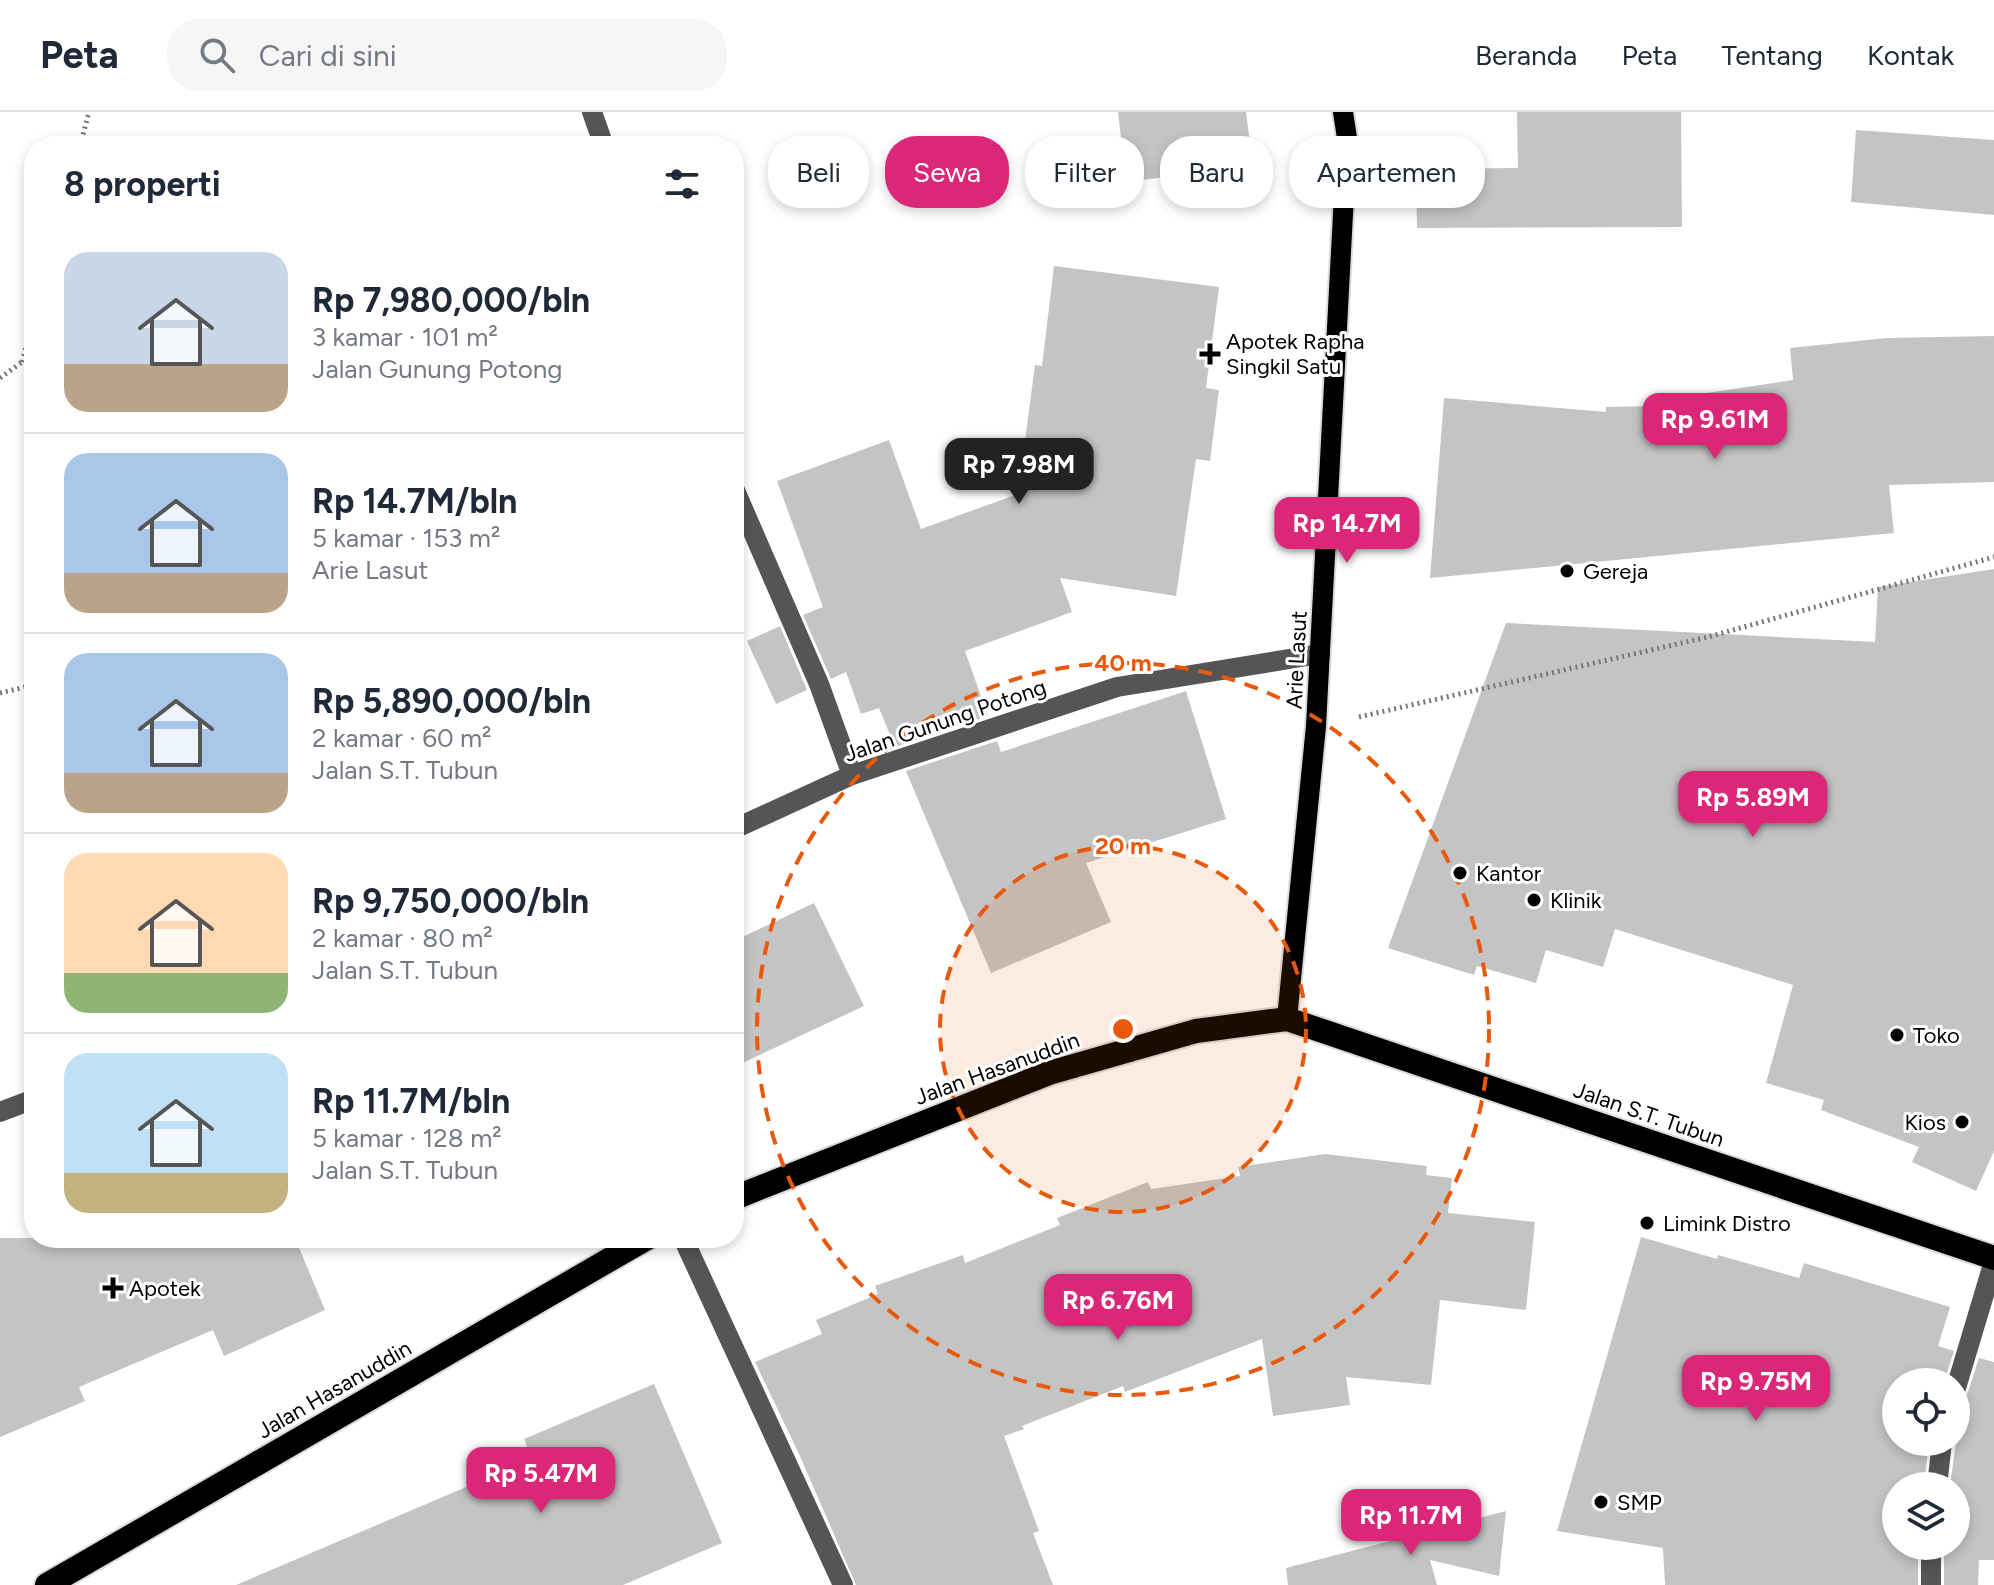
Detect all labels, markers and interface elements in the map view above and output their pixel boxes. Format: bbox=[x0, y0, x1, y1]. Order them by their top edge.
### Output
search box bbox=[167, 19, 727, 91]
text: Peta bbox=[40, 32, 119, 78]
icon: search bbox=[195, 33, 239, 77]
text: Cari di sini bbox=[259, 37, 397, 74]
text: Beranda bbox=[1475, 38, 1577, 72]
text: Peta bbox=[1621, 38, 1677, 72]
text: Tentang bbox=[1721, 38, 1823, 72]
text: Kontak bbox=[1867, 38, 1954, 72]
chip: Beli bbox=[768, 136, 869, 208]
chip: Sewa bbox=[885, 136, 1009, 208]
chip: Filter bbox=[1025, 136, 1144, 208]
chip: Baru bbox=[1160, 136, 1273, 208]
chip: Apartemen bbox=[1289, 136, 1485, 208]
icon: filters bbox=[660, 162, 704, 206]
text: 8 properti bbox=[64, 164, 221, 205]
text: Rp 7,980,000/bln bbox=[312, 280, 590, 321]
icon: home bbox=[128, 284, 224, 380]
text: 3 kamar · 101 m² bbox=[312, 321, 498, 353]
place label: Apotek Rapha Singkil Satu bbox=[1226, 328, 1365, 380]
marker: Apotek Rapha Singkil Satu bbox=[1201, 345, 1219, 363]
text: Jalan Gunung Potong bbox=[312, 353, 563, 385]
pin: Rp 9.61M bbox=[1632, 393, 1798, 461]
text: Rp 9.61M bbox=[1661, 403, 1769, 435]
pin: Rp 7.98M bbox=[936, 438, 1102, 506]
text: Rp 7.98M bbox=[963, 448, 1075, 480]
text: Rp 14.7M/bln bbox=[312, 481, 517, 522]
icon: home bbox=[128, 485, 224, 581]
pin: Rp 14.7M bbox=[1264, 497, 1430, 565]
text: Rp 14.7M bbox=[1292, 507, 1402, 539]
text: 5 kamar · 153 m² bbox=[312, 522, 500, 554]
text: Arie Lasut bbox=[312, 554, 428, 586]
place label: Gereja bbox=[1583, 558, 1648, 585]
marker: Gereja bbox=[1558, 562, 1576, 580]
street label: Arie Lasut bbox=[1280, 610, 1313, 710]
text: 40 m bbox=[1094, 648, 1152, 677]
street label: Jalan Gunung Potong bbox=[841, 673, 1050, 768]
text: Rp 5,890,000/bln bbox=[312, 681, 591, 722]
icon: home bbox=[128, 685, 224, 781]
text: 2 kamar · 60 m² bbox=[312, 722, 491, 754]
text: Jalan S.T. Tubun bbox=[312, 754, 498, 786]
pin: Rp 5.89M bbox=[1670, 771, 1836, 839]
text: Rp 5.89M bbox=[1696, 781, 1810, 813]
text: 20 m bbox=[1095, 831, 1151, 860]
place label: Kantor bbox=[1476, 860, 1542, 887]
marker: Kantor bbox=[1451, 864, 1469, 882]
text: Rp 9,750,000/bln bbox=[312, 881, 589, 922]
icon: home bbox=[128, 885, 224, 981]
place label: Klinik bbox=[1550, 887, 1602, 914]
marker: Klinik bbox=[1525, 891, 1543, 909]
text: 2 kamar · 80 m² bbox=[312, 922, 493, 954]
text: Jalan S.T. Tubun bbox=[312, 954, 498, 986]
centre of rings bbox=[1109, 1015, 1137, 1043]
place label: Toko bbox=[1913, 1022, 1960, 1049]
street label: Jalan Hasanuddin bbox=[911, 1026, 1083, 1111]
marker: Toko bbox=[1888, 1026, 1906, 1044]
street label: Jalan S.T. Tubun bbox=[1570, 1076, 1728, 1153]
text: Rp 11.7M/bln bbox=[312, 1081, 510, 1122]
icon: home bbox=[128, 1085, 224, 1181]
place label: Kios bbox=[1904, 1109, 1946, 1136]
marker: Kios bbox=[1953, 1113, 1971, 1131]
text: 5 kamar · 128 m² bbox=[312, 1122, 502, 1154]
text: Jalan S.T. Tubun bbox=[312, 1154, 498, 1186]
place label: Limink Distro bbox=[1663, 1210, 1791, 1237]
marker: Limink Distro bbox=[1638, 1214, 1656, 1232]
pin: Rp 6.76M bbox=[1035, 1274, 1201, 1342]
place label: Apotek bbox=[129, 1275, 201, 1302]
marker: Apotek bbox=[104, 1279, 122, 1297]
text: Rp 6.76M bbox=[1062, 1284, 1174, 1316]
street label: Jalan Hasanuddin bbox=[252, 1334, 416, 1444]
pin: Rp 9.75M bbox=[1673, 1355, 1839, 1423]
text: Rp 9.75M bbox=[1700, 1365, 1812, 1397]
map controls bbox=[1882, 1368, 1970, 1560]
button: locate bbox=[1882, 1368, 1970, 1456]
pin: Rp 5.47M bbox=[458, 1447, 624, 1515]
text: Rp 5.47M bbox=[484, 1457, 598, 1489]
button: layers bbox=[1882, 1472, 1970, 1560]
pin: Rp 11.7M bbox=[1328, 1489, 1494, 1557]
place label: SMP bbox=[1617, 1489, 1662, 1516]
marker: SMP bbox=[1592, 1493, 1610, 1511]
text: Rp 11.7M bbox=[1359, 1499, 1463, 1531]

